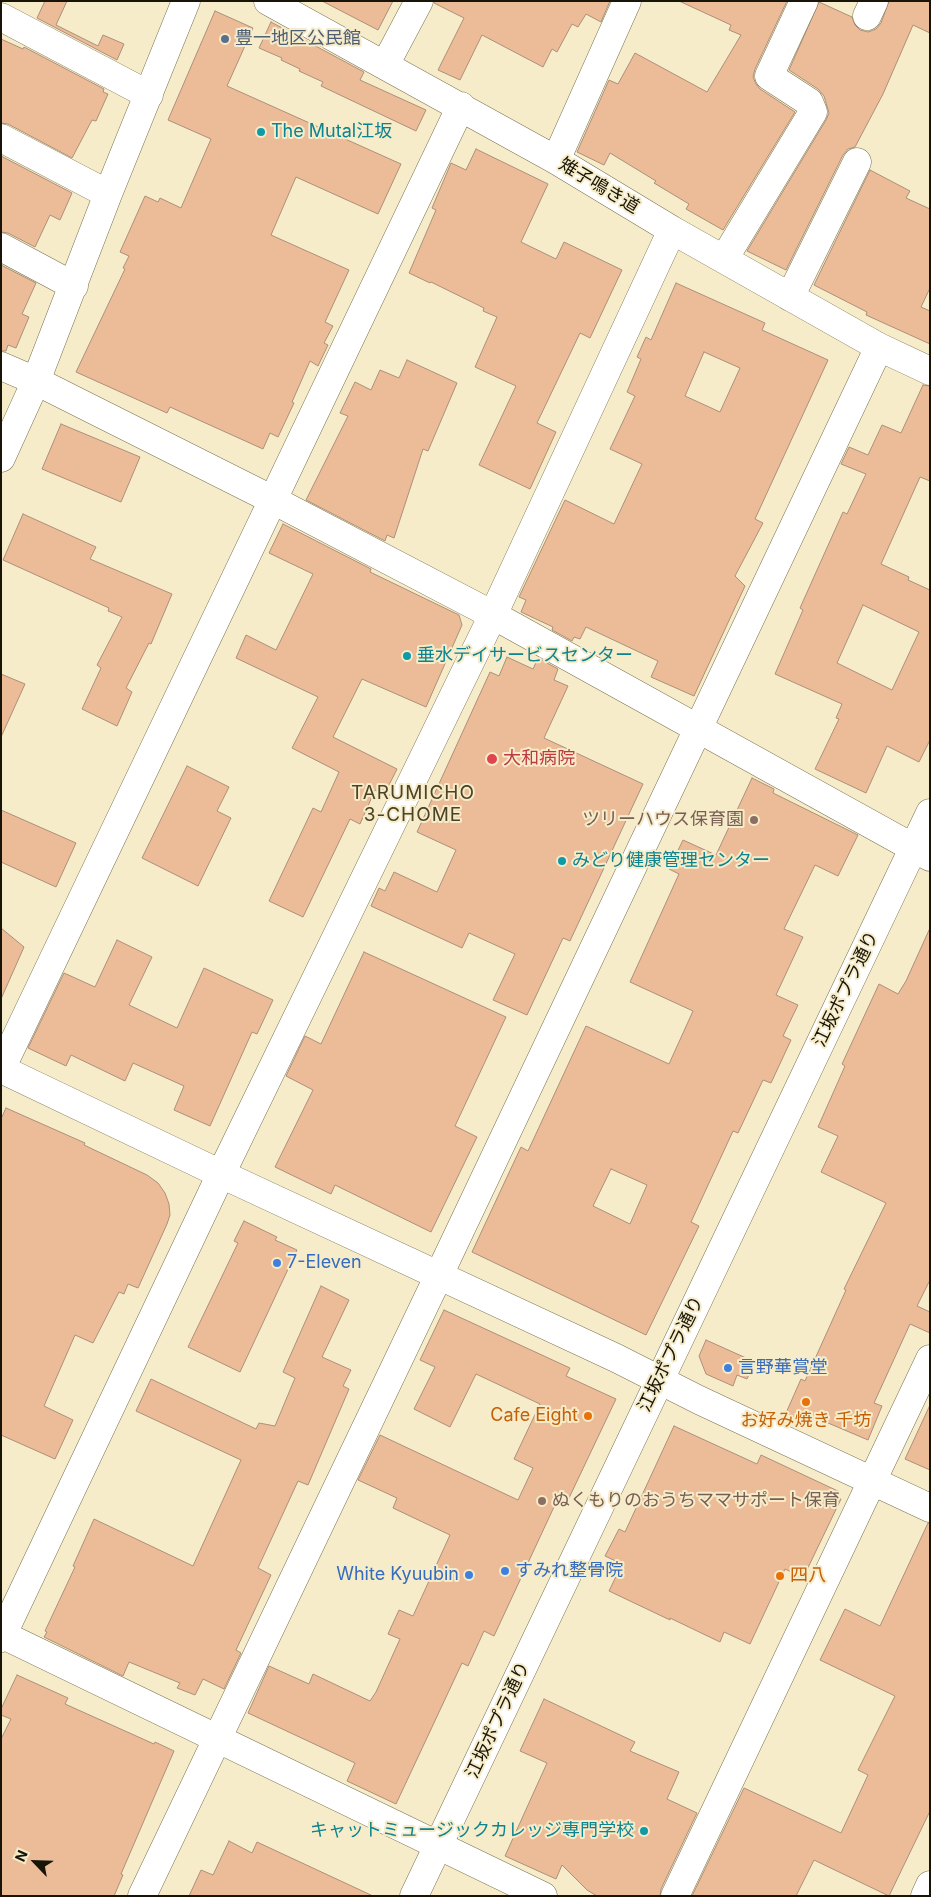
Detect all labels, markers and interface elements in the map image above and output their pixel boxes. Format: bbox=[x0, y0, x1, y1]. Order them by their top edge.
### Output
place label: 豊一地区公民館 bbox=[235, 28, 361, 50]
marker: 豊一地区公民館 bbox=[219, 33, 231, 45]
place label: The Mutal江坂 bbox=[271, 121, 392, 143]
marker: The Mutal江坂 bbox=[255, 126, 267, 138]
street label: 雉子鳴き道 bbox=[555, 154, 643, 218]
place label: 垂水デイサービスセンター bbox=[417, 645, 633, 667]
marker: 垂水デイサービスセンター bbox=[401, 650, 413, 662]
place label: 大和病院 bbox=[503, 748, 575, 770]
marker: 大和病院 bbox=[485, 752, 499, 766]
district label: TARUMICHO 3-CHOME bbox=[350, 782, 476, 826]
place label: ツリーハウス保育園 bbox=[582, 809, 744, 831]
marker: ツリーハウス保育園 bbox=[748, 814, 760, 826]
place label: みどり健康管理センター bbox=[572, 850, 770, 872]
marker: みどり健康管理センター bbox=[556, 855, 568, 867]
street label: 江坂ポプラ通り bbox=[809, 928, 883, 1050]
place label: 7-Eleven bbox=[287, 1252, 362, 1274]
marker: 7-Eleven bbox=[271, 1257, 283, 1269]
street label: 江坂ポプラ通り bbox=[634, 1293, 708, 1415]
place label: 言野華賞堂 bbox=[738, 1357, 828, 1379]
marker: 言野華賞堂 bbox=[722, 1362, 734, 1374]
marker: お好み焼き 千坊 bbox=[800, 1396, 812, 1408]
place label: Cafe Eight bbox=[490, 1405, 578, 1427]
marker: Cafe Eight bbox=[582, 1410, 594, 1422]
place label: お好み焼き 千坊 bbox=[740, 1410, 872, 1432]
place label: ぬくもりのおうちママサポート保育 bbox=[552, 1490, 840, 1512]
marker: ぬくもりのおうちママサポート保育 bbox=[536, 1495, 548, 1507]
place label: すみれ整骨院 bbox=[515, 1560, 623, 1582]
place label: White Kyuubin bbox=[336, 1564, 459, 1586]
marker: すみれ整骨院 bbox=[499, 1565, 511, 1577]
place label: 四八 bbox=[790, 1565, 826, 1587]
marker: White Kyuubin bbox=[463, 1569, 475, 1581]
marker: 四八 bbox=[774, 1570, 786, 1582]
street label: 江坂ポプラ通り bbox=[462, 1658, 534, 1782]
place label: キャットミュージックカレッジ専門学校 bbox=[310, 1820, 634, 1842]
marker: キャットミュージックカレッジ専門学校 bbox=[638, 1825, 650, 1837]
north arrow bbox=[10, 1837, 60, 1887]
text: N bbox=[11, 1847, 31, 1864]

